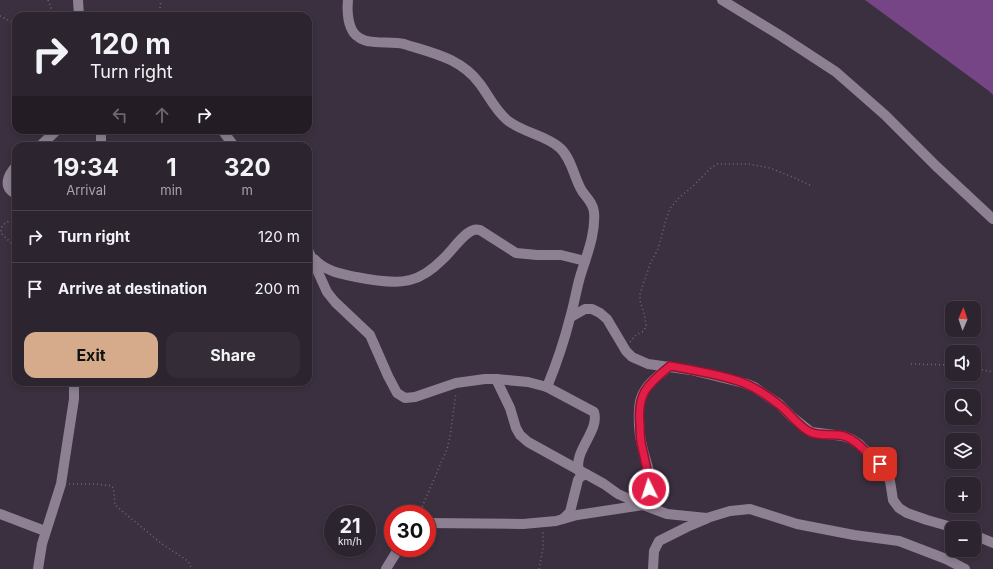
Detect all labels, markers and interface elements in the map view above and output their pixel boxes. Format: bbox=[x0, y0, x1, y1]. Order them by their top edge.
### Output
text: 120 m bbox=[90, 27, 171, 61]
icon: right bbox=[24, 28, 76, 80]
text: Turn right bbox=[90, 61, 173, 82]
icon: left bbox=[109, 104, 131, 126]
icon: ahead bbox=[151, 104, 173, 126]
icon: right bbox=[193, 104, 215, 126]
text: 19:34 bbox=[53, 153, 119, 182]
text: 1 bbox=[166, 153, 177, 182]
text: 320 bbox=[224, 153, 271, 182]
text: Arrival bbox=[66, 182, 106, 198]
text: min bbox=[160, 182, 183, 198]
text: m bbox=[242, 182, 253, 198]
icon: right bbox=[24, 226, 46, 248]
text: Turn right bbox=[58, 227, 130, 246]
text: 120 m bbox=[258, 227, 300, 246]
icon: arrive bbox=[24, 278, 46, 300]
text: Arrive at destination bbox=[58, 279, 207, 298]
text: 200 m bbox=[255, 279, 300, 298]
north arrow bbox=[945, 301, 981, 337]
map controls bbox=[945, 301, 981, 557]
button: Exit bbox=[24, 332, 158, 378]
button: Share bbox=[166, 332, 300, 378]
button: sound bbox=[945, 345, 981, 381]
button: search bbox=[945, 389, 981, 425]
button: layers bbox=[945, 433, 981, 469]
pin bbox=[863, 447, 897, 481]
icon: arrive bbox=[869, 453, 891, 475]
position arrow bbox=[628, 468, 670, 510]
button: + bbox=[945, 477, 981, 513]
speed limit sign: 30 bbox=[384, 505, 436, 557]
text: 21 bbox=[339, 514, 361, 538]
button: − bbox=[945, 521, 981, 557]
text: km/h bbox=[338, 535, 362, 547]

